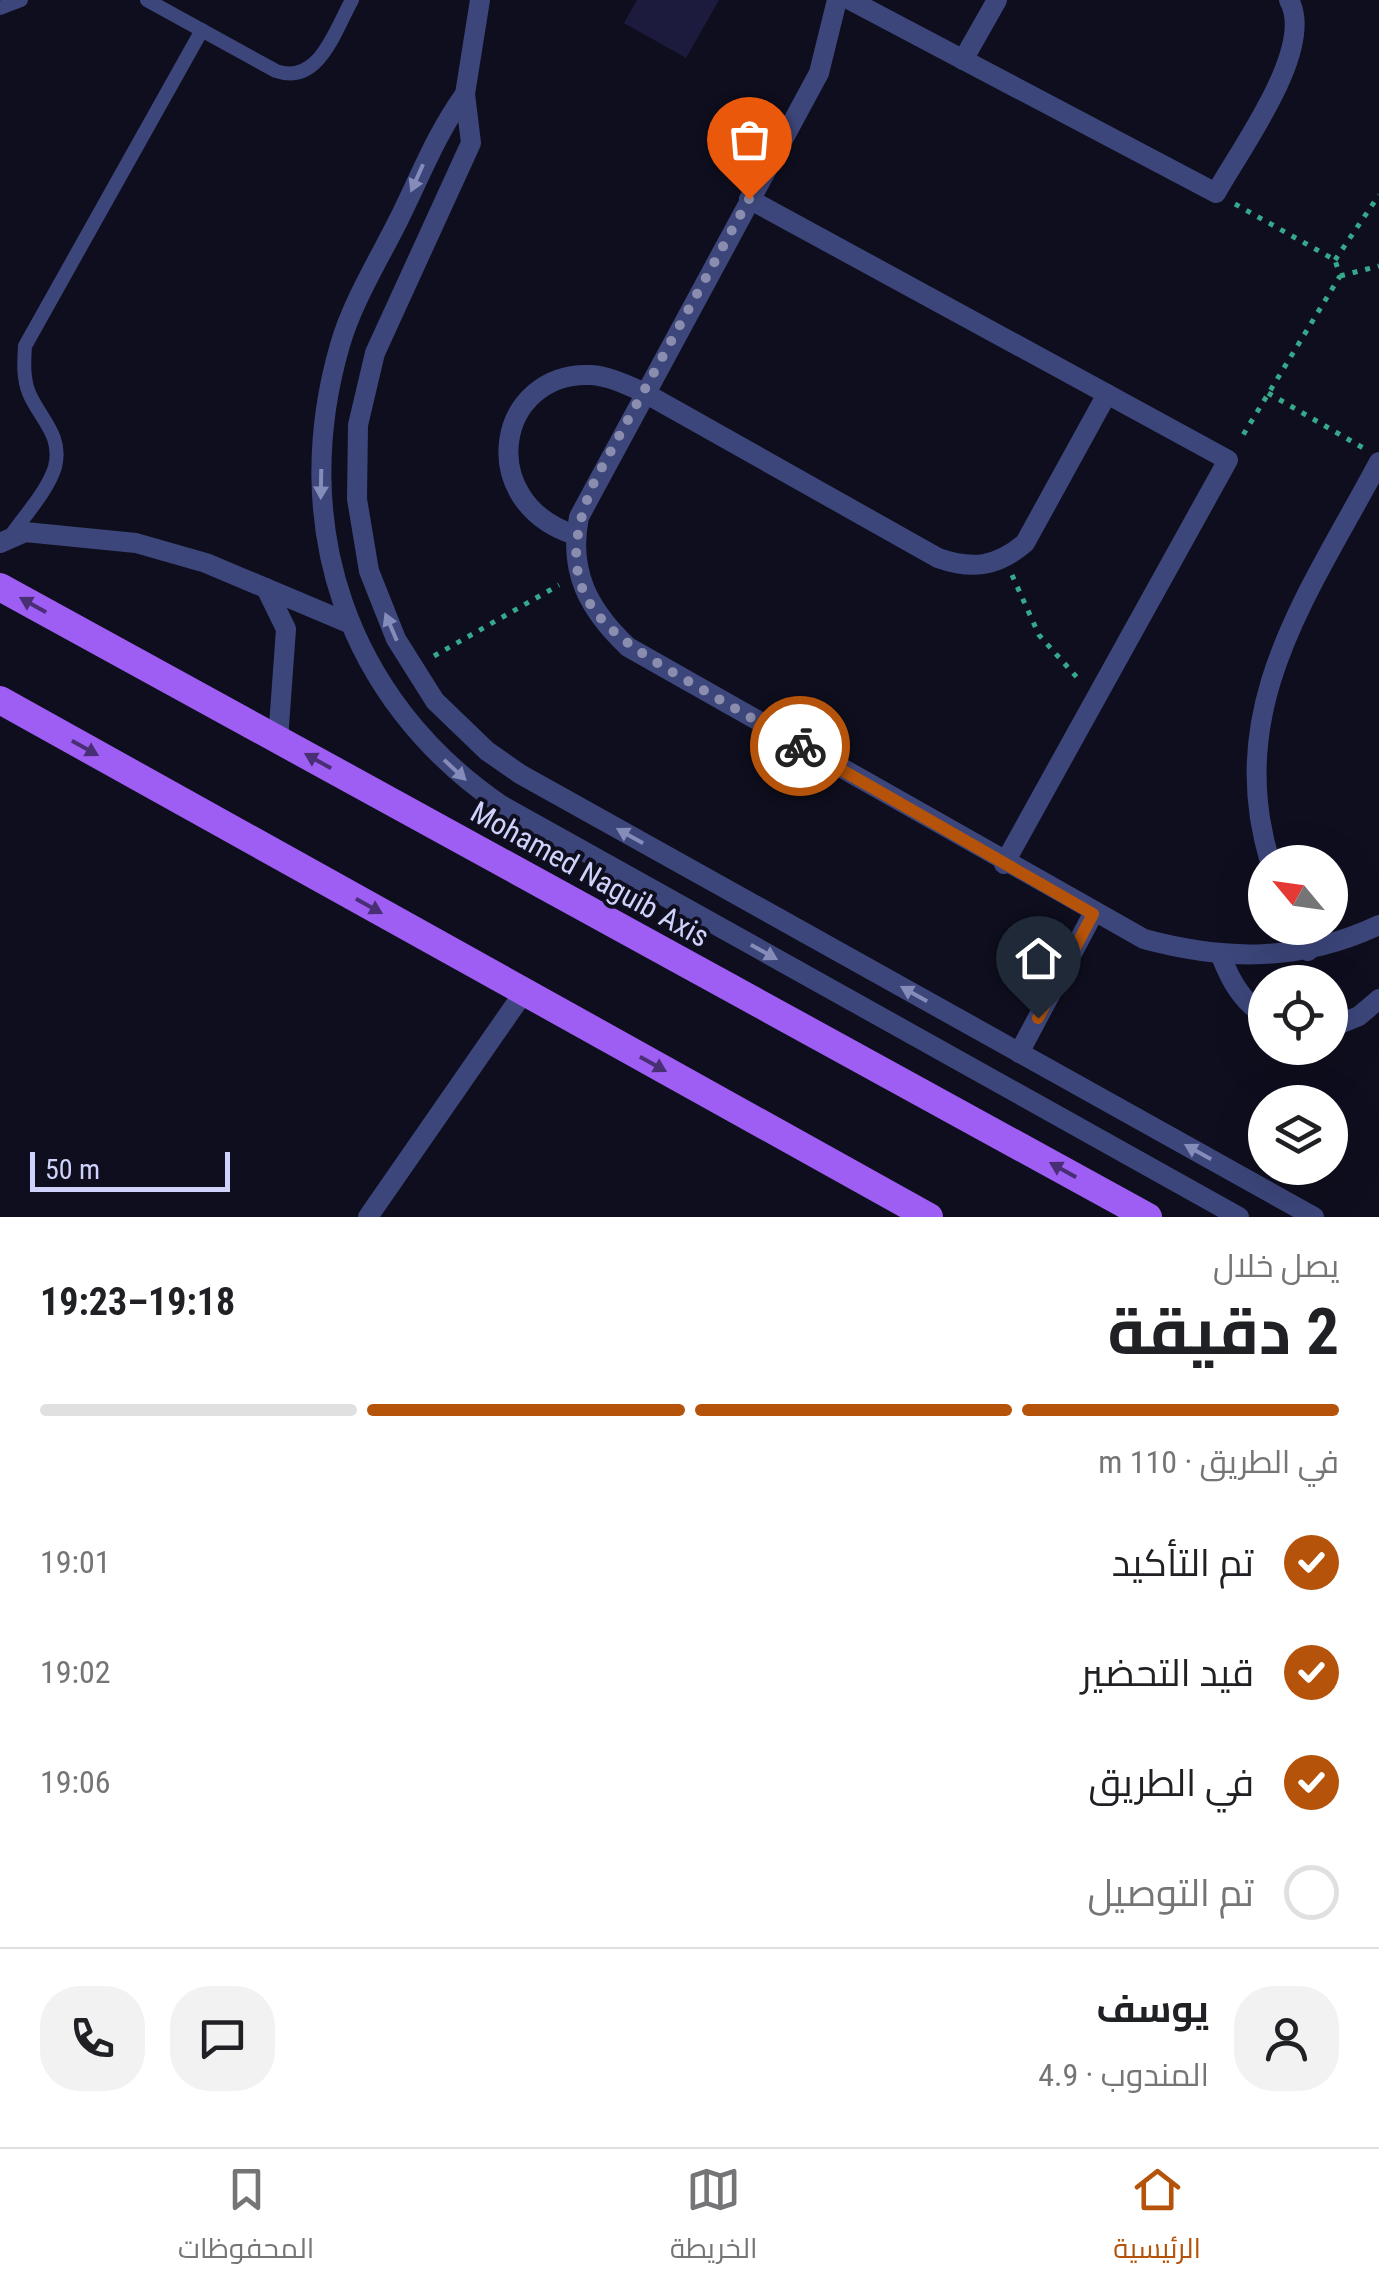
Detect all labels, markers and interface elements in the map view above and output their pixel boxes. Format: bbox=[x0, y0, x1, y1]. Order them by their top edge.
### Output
pin bbox=[707, 97, 792, 200]
icon: bag bbox=[722, 112, 777, 167]
one-way arrow bbox=[409, 163, 425, 193]
one-way arrow bbox=[313, 469, 329, 501]
one-way arrow bbox=[18, 597, 47, 614]
one-way arrow bbox=[383, 612, 399, 642]
courier bbox=[750, 696, 850, 796]
icon: bike bbox=[773, 719, 828, 774]
one-way arrow bbox=[71, 739, 100, 756]
one-way arrow bbox=[303, 753, 332, 770]
one-way arrow bbox=[442, 758, 466, 781]
street label: Mohamed Naguib Axis bbox=[465, 794, 715, 954]
one-way arrow bbox=[616, 827, 645, 844]
north arrow bbox=[1248, 845, 1348, 945]
map controls bbox=[1248, 845, 1348, 1185]
one-way arrow bbox=[355, 897, 384, 914]
pin bbox=[996, 916, 1081, 1019]
icon: home bbox=[1011, 931, 1066, 986]
one-way arrow bbox=[750, 943, 779, 960]
button: locate bbox=[1248, 965, 1348, 1065]
one-way arrow bbox=[900, 986, 928, 1003]
one-way arrow bbox=[639, 1055, 668, 1072]
button: layers bbox=[1248, 1085, 1348, 1185]
one-way arrow bbox=[1184, 1144, 1212, 1162]
scale bar bbox=[30, 1147, 230, 1192]
text: 50 m bbox=[45, 1153, 100, 1186]
one-way arrow bbox=[1049, 1162, 1077, 1180]
text: يصل خلال bbox=[1213, 1247, 1339, 1285]
text: 19:18–19:23 bbox=[40, 1280, 235, 1324]
text: 2 دقيقة bbox=[1107, 1294, 1339, 1370]
text: في الطريق · 110 m bbox=[1098, 1443, 1339, 1481]
icon: check bbox=[1284, 1535, 1339, 1590]
text: تم التأكيد bbox=[1112, 1541, 1254, 1585]
text: 19:01 bbox=[40, 1543, 111, 1581]
icon: check bbox=[1284, 1645, 1339, 1700]
text: قيد التحضير bbox=[1081, 1651, 1254, 1695]
text: 19:02 bbox=[40, 1653, 111, 1691]
icon: check bbox=[1284, 1755, 1339, 1810]
text: في الطريق bbox=[1088, 1761, 1254, 1805]
text: 19:06 bbox=[40, 1763, 111, 1801]
text: تم التوصيل bbox=[1087, 1871, 1254, 1915]
button: phone bbox=[40, 1986, 145, 2091]
button: chat bbox=[170, 1986, 275, 2091]
button: person bbox=[1234, 1986, 1339, 2091]
text: يوسف bbox=[1096, 1987, 1209, 2031]
text: المندوب · 4.9 bbox=[1038, 2056, 1209, 2094]
tab: المحفوظات bbox=[178, 2162, 314, 2274]
tab: الخريطة bbox=[670, 2162, 757, 2274]
tab: الرئيسية bbox=[1113, 2162, 1201, 2274]

